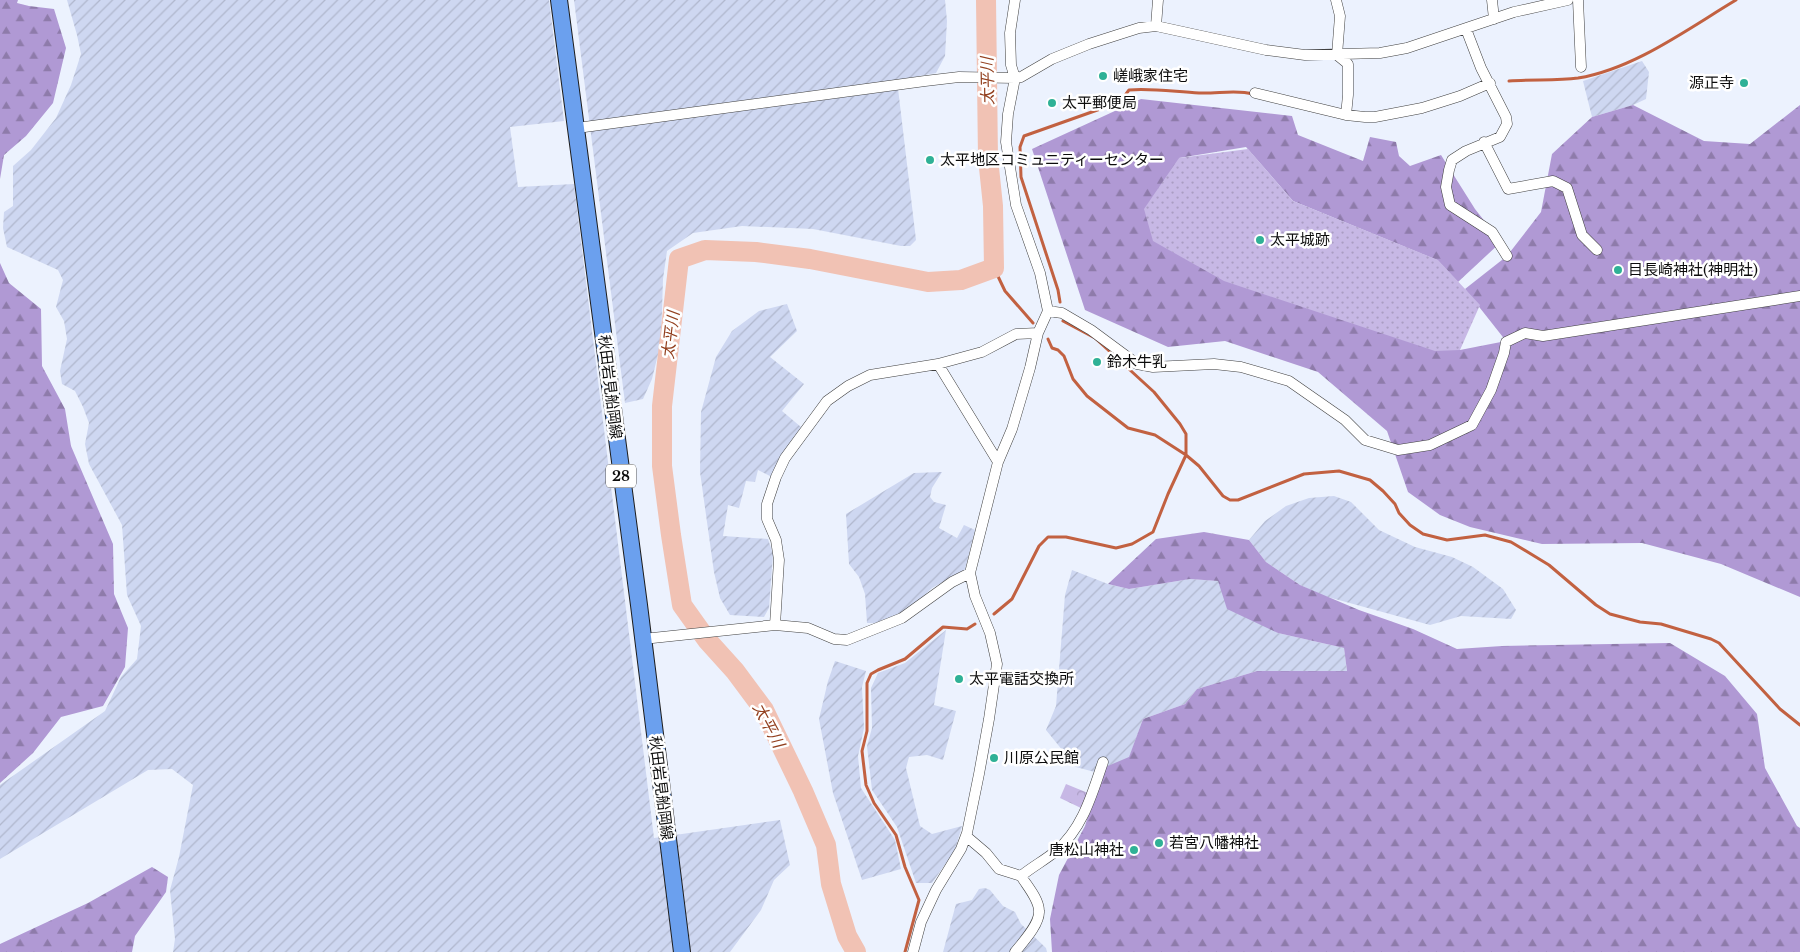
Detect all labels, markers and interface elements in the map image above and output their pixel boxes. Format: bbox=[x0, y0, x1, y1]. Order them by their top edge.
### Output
water label: 太平川 bbox=[977, 55, 997, 105]
place label: 嵯峨家住宅 bbox=[1113, 66, 1188, 85]
marker: 嵯峨家住宅 bbox=[1097, 70, 1109, 82]
place label: 源正寺 bbox=[1689, 73, 1734, 92]
marker: 源正寺 bbox=[1738, 77, 1750, 89]
place label: 太平郵便局 bbox=[1062, 93, 1137, 112]
marker: 太平郵便局 bbox=[1046, 97, 1058, 109]
place label: 太平地区コミュニティーセンター bbox=[940, 150, 1164, 169]
marker: 太平地区コミュニティーセンター bbox=[924, 154, 936, 166]
place label: 太平城跡 bbox=[1270, 230, 1330, 249]
marker: 太平城跡 bbox=[1254, 234, 1266, 246]
place label: 目長崎神社(神明社) bbox=[1628, 260, 1758, 279]
marker: 目長崎神社(神明社) bbox=[1612, 264, 1624, 276]
water label: 太平川 bbox=[657, 308, 683, 360]
street label: 秋田岩見船岡線 bbox=[595, 334, 626, 440]
place label: 鈴木牛乳 bbox=[1107, 352, 1167, 371]
marker: 鈴木牛乳 bbox=[1091, 356, 1103, 368]
road number: 28 bbox=[606, 464, 636, 488]
place label: 太平電話交換所 bbox=[969, 669, 1074, 688]
marker: 太平電話交換所 bbox=[953, 673, 965, 685]
water label: 太平川 bbox=[749, 699, 790, 753]
street label: 秋田岩見船岡線 bbox=[646, 735, 677, 841]
place label: 川原公民館 bbox=[1004, 748, 1079, 767]
marker: 川原公民館 bbox=[988, 752, 1000, 764]
place label: 若宮八幡神社 bbox=[1169, 833, 1259, 852]
marker: 若宮八幡神社 bbox=[1153, 837, 1165, 849]
place label: 唐松山神社 bbox=[1049, 840, 1124, 859]
marker: 唐松山神社 bbox=[1128, 844, 1140, 856]

